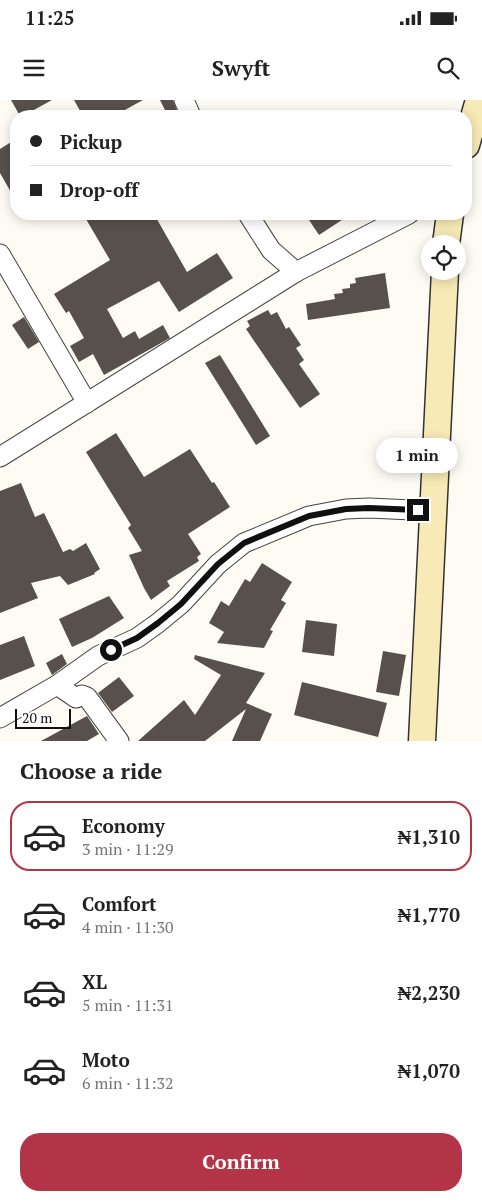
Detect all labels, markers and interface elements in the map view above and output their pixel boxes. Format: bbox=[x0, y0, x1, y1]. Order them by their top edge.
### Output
text: 11:25 bbox=[25, 5, 74, 30]
text: Swyft bbox=[212, 53, 270, 82]
icon: menu bbox=[20, 54, 48, 82]
icon: search bbox=[434, 54, 462, 82]
text: Pickup bbox=[60, 129, 122, 154]
text: Drop-off bbox=[60, 177, 138, 202]
map controls bbox=[421, 235, 466, 280]
button: locate bbox=[421, 235, 466, 280]
callout: 1 min bbox=[377, 438, 459, 472]
text: 1 min bbox=[395, 444, 439, 466]
route end bbox=[407, 499, 429, 521]
route start bbox=[100, 639, 122, 661]
scale bar bbox=[15, 706, 71, 729]
text: 20 m bbox=[22, 708, 52, 727]
text: Choose a ride bbox=[20, 756, 162, 785]
text: Economy bbox=[82, 813, 165, 838]
icon: car bbox=[22, 814, 67, 859]
text: ₦1,310 bbox=[398, 824, 460, 849]
text: 3 min · 11:29 bbox=[82, 838, 174, 860]
text: Comfort bbox=[82, 891, 157, 916]
icon: car bbox=[22, 892, 67, 937]
text: ₦1,770 bbox=[398, 902, 460, 927]
text: 4 min · 11:30 bbox=[82, 916, 174, 938]
text: XL bbox=[82, 969, 107, 994]
icon: car bbox=[22, 970, 67, 1015]
text: ₦2,230 bbox=[398, 980, 460, 1005]
text: 5 min · 11:31 bbox=[82, 994, 174, 1016]
text: Moto bbox=[82, 1047, 130, 1072]
icon: car bbox=[22, 1048, 67, 1093]
text: ₦1,070 bbox=[398, 1058, 460, 1083]
text: 6 min · 11:32 bbox=[82, 1072, 174, 1094]
button: Confirm bbox=[20, 1133, 462, 1191]

